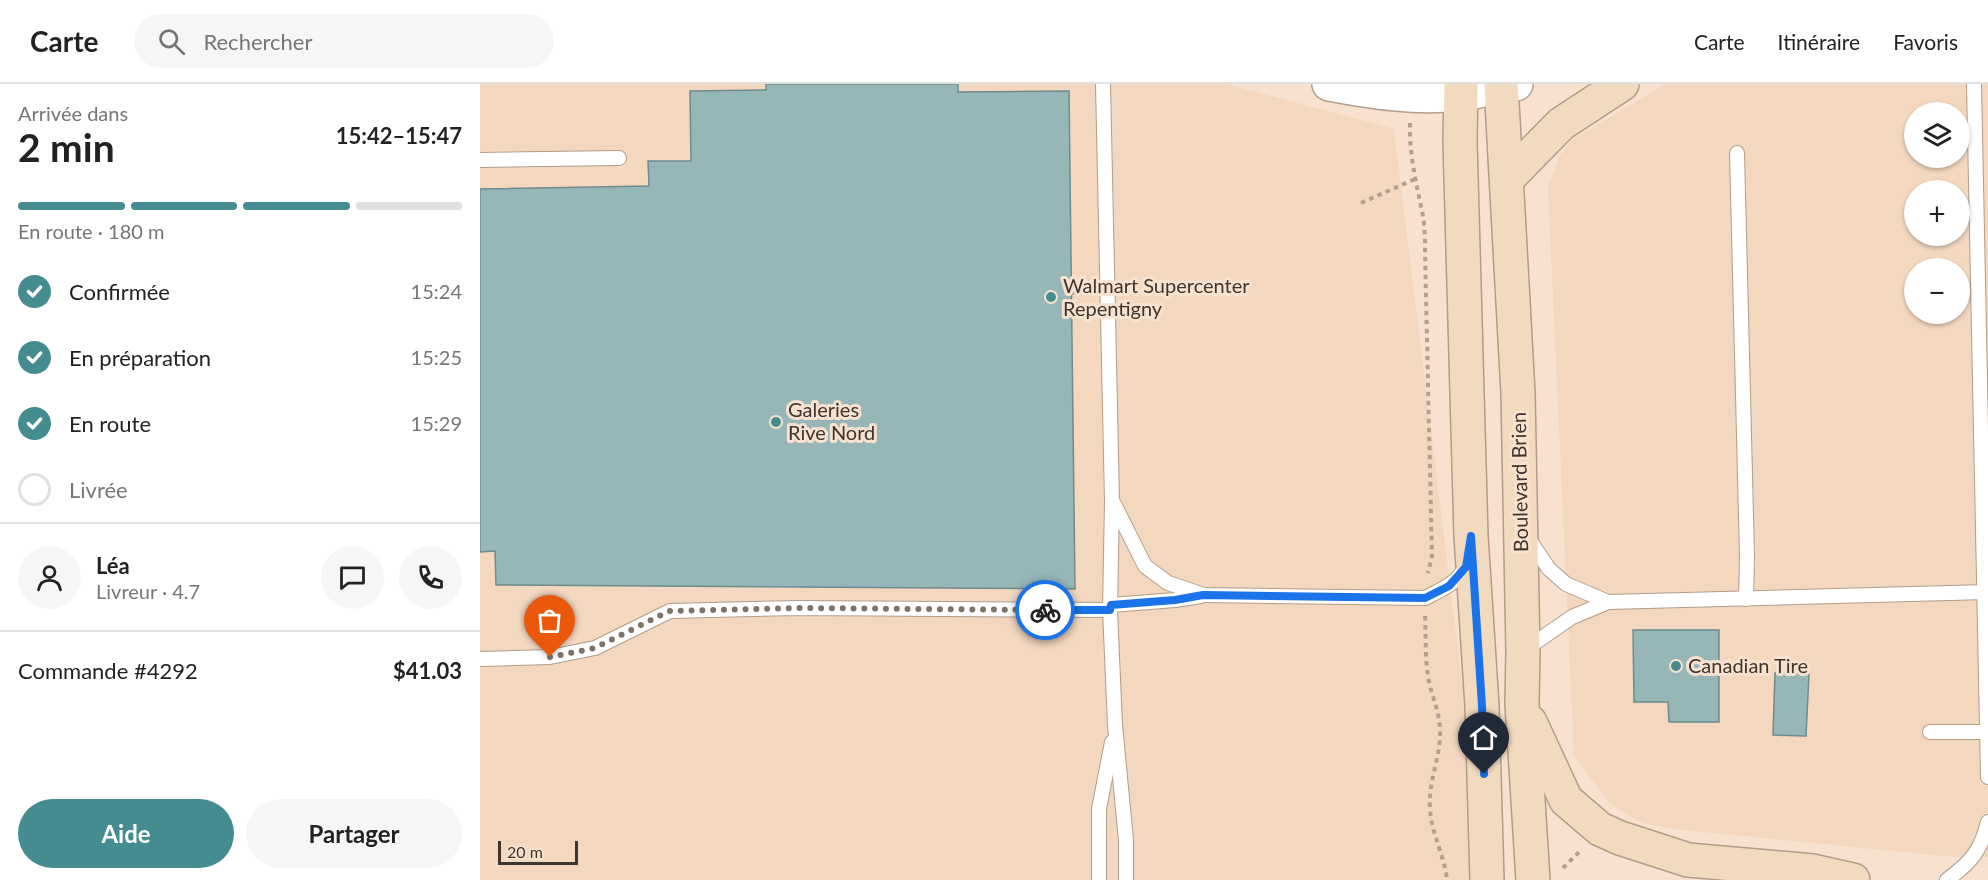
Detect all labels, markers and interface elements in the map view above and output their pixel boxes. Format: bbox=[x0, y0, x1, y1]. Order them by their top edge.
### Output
search box bbox=[134, 14, 554, 68]
text: Carte bbox=[30, 24, 98, 58]
icon: search bbox=[155, 25, 188, 58]
text: Rechercher bbox=[203, 28, 312, 55]
text: Carte bbox=[1694, 29, 1745, 54]
text: Itinéraire bbox=[1778, 29, 1860, 54]
text: Favoris bbox=[1893, 29, 1958, 54]
text: Arrivée dans bbox=[18, 101, 128, 125]
map controls bbox=[1904, 102, 1970, 324]
button: layers bbox=[1904, 102, 1970, 168]
text: 15:42–15:47 bbox=[336, 122, 462, 149]
text: 2 min bbox=[18, 124, 115, 170]
button: + bbox=[1904, 180, 1970, 246]
text: En route · 180 m bbox=[18, 219, 164, 243]
button: − bbox=[1904, 258, 1970, 324]
place label: Walmart Supercenter Repentigny bbox=[1063, 273, 1250, 320]
icon: check bbox=[18, 275, 51, 308]
text: Confirmée bbox=[69, 278, 170, 305]
text: 15:24 bbox=[411, 279, 462, 303]
marker: Walmart Supercenter Repentigny bbox=[1044, 290, 1058, 304]
icon: check bbox=[18, 341, 51, 374]
text: En préparation bbox=[69, 344, 211, 371]
text: 15:25 bbox=[411, 345, 462, 369]
place label: Galeries Rive Nord bbox=[788, 397, 875, 444]
icon: check bbox=[18, 407, 51, 440]
text: En route bbox=[69, 410, 151, 437]
text: 15:29 bbox=[411, 411, 462, 435]
street label: Boulevard Brien bbox=[1506, 412, 1532, 552]
marker: Galeries Rive Nord bbox=[769, 415, 783, 429]
text: Livrée bbox=[69, 476, 128, 503]
button: person bbox=[18, 546, 81, 609]
button: chat bbox=[321, 546, 384, 609]
button: phone bbox=[399, 546, 462, 609]
text: Léa bbox=[96, 552, 130, 579]
text: Livreur · 4.7 bbox=[96, 579, 200, 603]
courier bbox=[1015, 580, 1075, 640]
icon: bike bbox=[1029, 594, 1062, 627]
pin bbox=[524, 595, 575, 657]
icon: bag bbox=[533, 604, 566, 637]
place label: Canadian Tire bbox=[1688, 653, 1808, 677]
text: Commande #4292 bbox=[18, 657, 198, 684]
text: $41.03 bbox=[393, 657, 462, 684]
marker: Canadian Tire bbox=[1669, 659, 1683, 673]
pin bbox=[1458, 712, 1509, 774]
icon: home bbox=[1467, 721, 1500, 754]
button: Aide bbox=[18, 799, 234, 868]
button: Partager bbox=[246, 799, 462, 868]
scale bar bbox=[498, 838, 578, 866]
text: 20 m bbox=[507, 842, 543, 861]

